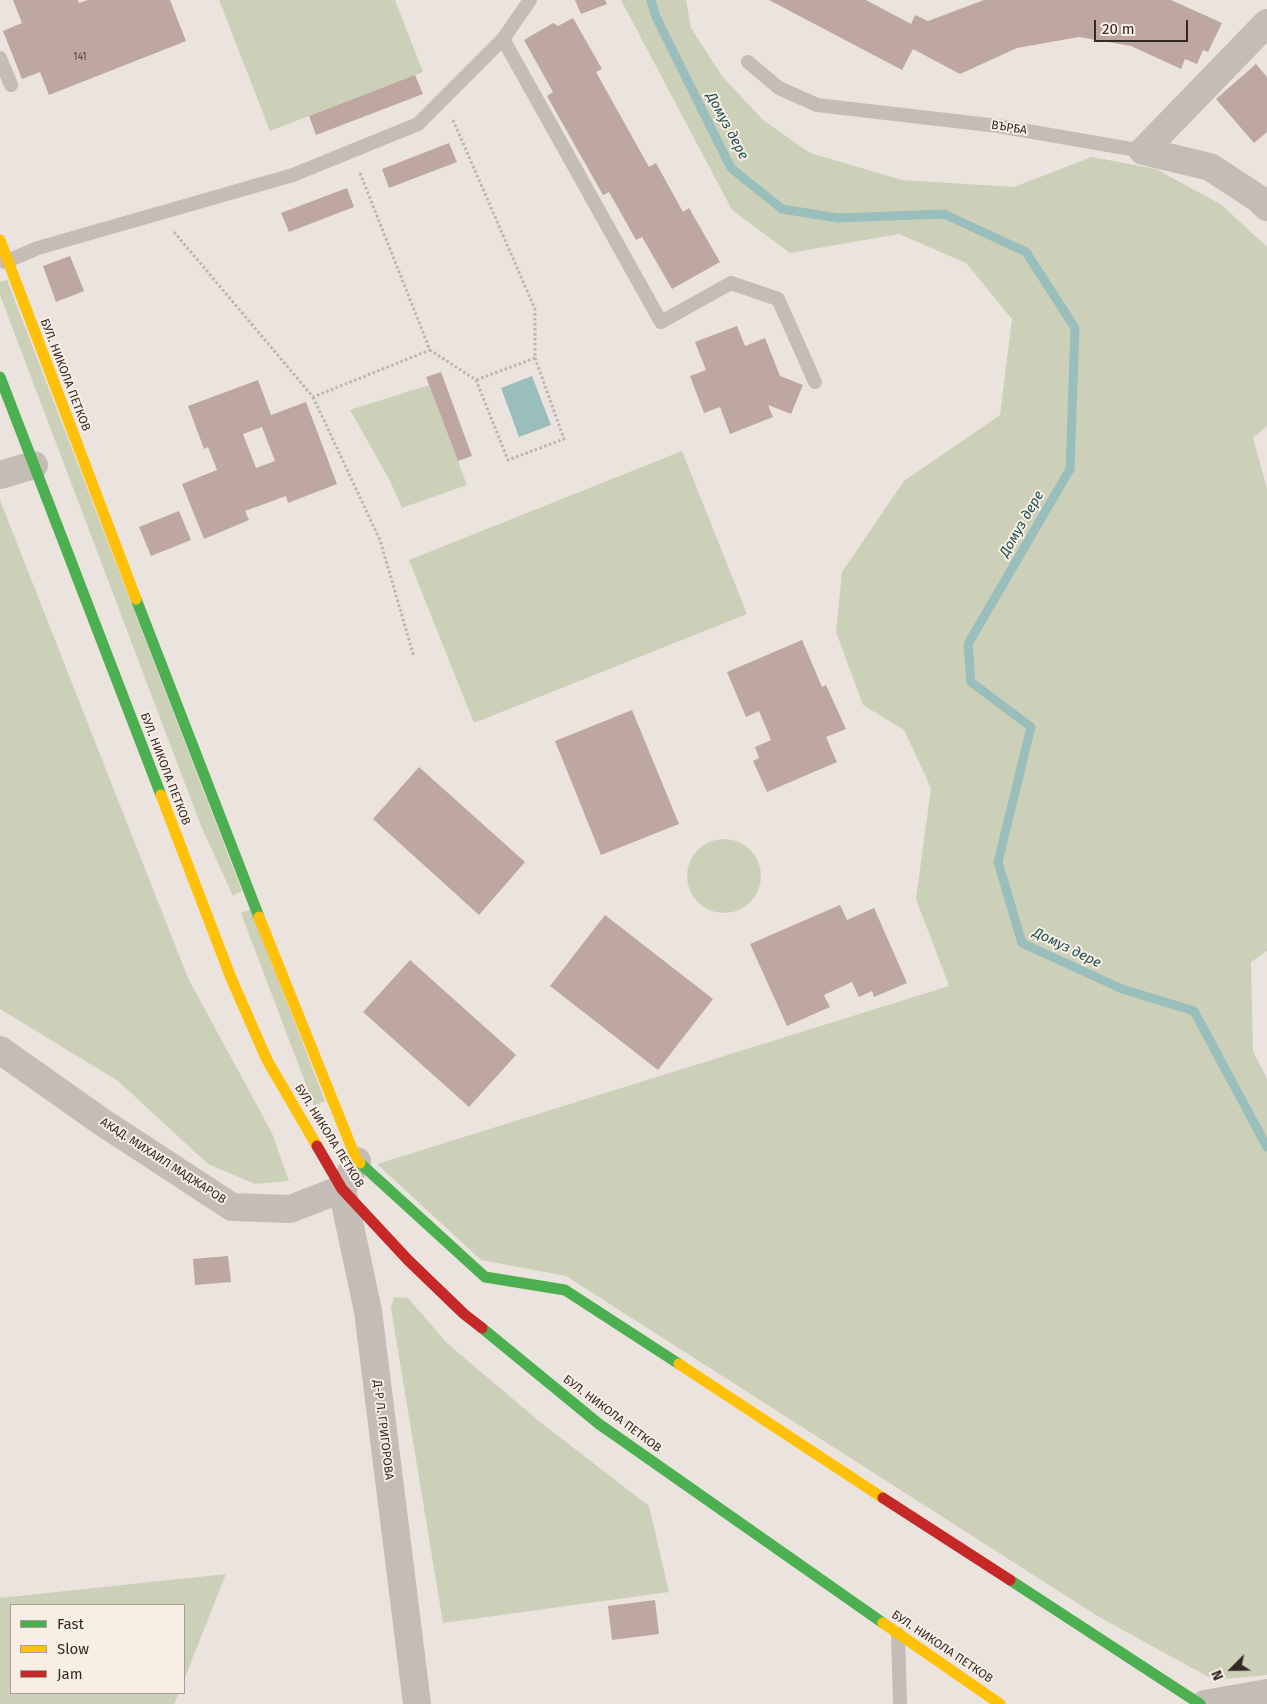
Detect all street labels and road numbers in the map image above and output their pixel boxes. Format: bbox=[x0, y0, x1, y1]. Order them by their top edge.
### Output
street label: ВЪРБА bbox=[990, 118, 1028, 138]
street label: БУЛ. НИКОЛА ПЕТКОВ bbox=[37, 317, 93, 433]
street label: БУЛ. НИКОЛА ПЕТКОВ bbox=[137, 711, 193, 827]
street label: БУЛ. НИКОЛА ПЕТКОВ bbox=[291, 1082, 367, 1190]
street label: АКАД. МИХАИЛ МАДЖАРОВ bbox=[97, 1115, 229, 1207]
street label: БУЛ. НИКОЛА ПЕТКОВ bbox=[560, 1372, 664, 1456]
street label: Д-Р Л. ГРИГОРОВА bbox=[370, 1379, 396, 1481]
street label: БУЛ. НИКОЛА ПЕТКОВ bbox=[888, 1608, 996, 1686]

